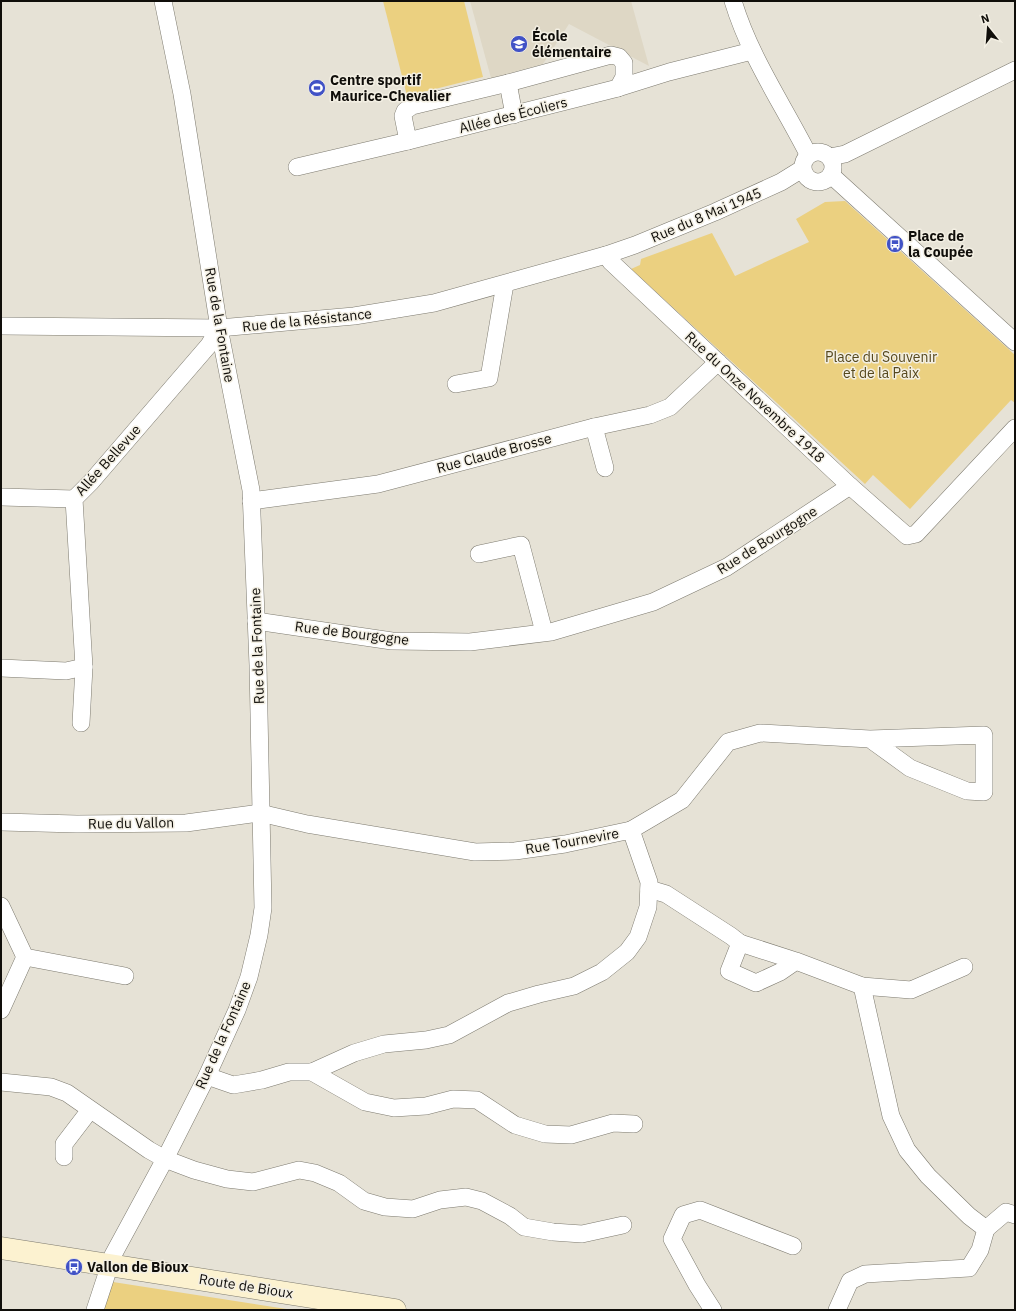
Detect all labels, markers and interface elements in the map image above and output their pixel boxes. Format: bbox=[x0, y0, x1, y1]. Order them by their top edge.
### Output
north arrow bbox=[968, 8, 1008, 48]
text: N bbox=[979, 11, 991, 26]
place label: École élémentaire bbox=[532, 26, 612, 61]
school or university icon: École élémentaire bbox=[509, 34, 529, 54]
place label: Centre sportif Maurice-Chevalier bbox=[330, 71, 451, 105]
sports icon: Centre sportif Maurice-Chevalier bbox=[307, 78, 327, 98]
street label: Allée des Écoliers bbox=[457, 92, 569, 137]
street label: Rue du 8 Mai 1945 bbox=[648, 184, 764, 246]
place label: Place de la Coupée bbox=[908, 227, 973, 261]
bus stop icon: Place de la Coupée bbox=[885, 234, 905, 254]
street label: Rue de la Fontaine bbox=[201, 266, 239, 384]
street label: Rue de la Résistance bbox=[241, 304, 373, 336]
street label: Rue du Onze Novembre 1918 bbox=[681, 327, 829, 467]
park label: Place du Souvenir et de la Paix bbox=[825, 348, 937, 382]
street label: Allée Bellevue bbox=[71, 420, 145, 499]
street label: Rue Claude Brosse bbox=[435, 429, 554, 477]
street label: Rue de Bourgogne bbox=[713, 502, 821, 578]
street label: Rue de la Fontaine bbox=[246, 587, 268, 704]
street label: Rue de Bourgogne bbox=[294, 617, 410, 649]
street label: Rue du Vallon bbox=[88, 813, 174, 833]
street label: Rue Tournevire bbox=[524, 824, 620, 858]
street label: Rue de la Fontaine bbox=[191, 978, 255, 1092]
bus stop icon: Vallon de Bioux bbox=[64, 1257, 84, 1277]
place label: Vallon de Bioux bbox=[87, 1258, 189, 1276]
street label: Route de Bioux bbox=[198, 1270, 294, 1302]

